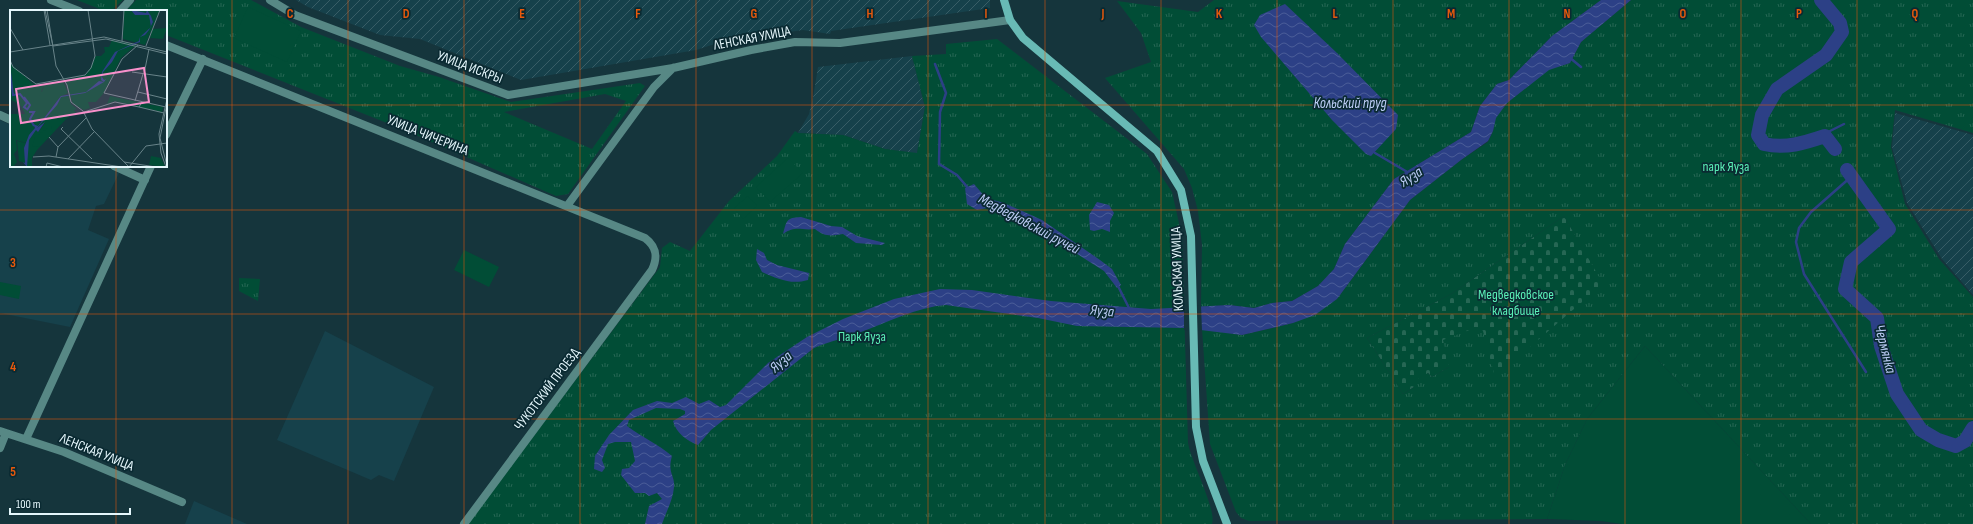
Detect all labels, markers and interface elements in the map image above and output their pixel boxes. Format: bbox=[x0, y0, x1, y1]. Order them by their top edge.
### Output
text: C bbox=[287, 6, 294, 22]
text: D bbox=[403, 6, 410, 22]
text: E bbox=[519, 6, 525, 22]
text: F bbox=[635, 6, 641, 22]
text: G bbox=[751, 6, 758, 22]
text: H bbox=[867, 6, 874, 22]
text: I bbox=[985, 6, 988, 22]
text: J bbox=[1101, 6, 1105, 22]
text: K bbox=[1216, 6, 1223, 22]
text: L bbox=[1332, 6, 1338, 22]
text: M bbox=[1447, 6, 1455, 22]
text: N bbox=[1564, 6, 1571, 22]
text: O bbox=[1680, 6, 1687, 22]
text: P bbox=[1796, 6, 1802, 22]
text: Q bbox=[1912, 6, 1919, 22]
inset map bbox=[10, 10, 167, 167]
street label: ЛЕНСКАЯ УЛИЦА bbox=[711, 22, 793, 54]
street label: УЛИЦА ИСКРЫ bbox=[435, 47, 505, 87]
water label: Кольский пруд bbox=[1313, 94, 1387, 113]
street label: УЛИЦА ЧИЧЕРИНА bbox=[385, 111, 472, 159]
park label: парк Яуза bbox=[1703, 158, 1749, 175]
water label: Яуза bbox=[1395, 163, 1426, 192]
water label: Медведковский ручей bbox=[975, 189, 1084, 259]
street label: КОЛЬСКАЯ УЛИЦА bbox=[1167, 226, 1187, 311]
text: 3 bbox=[10, 255, 16, 271]
park label: Медведковское кладбище bbox=[1478, 286, 1554, 319]
water label: Яуза bbox=[1088, 300, 1115, 322]
water label: Чермянка bbox=[1870, 323, 1900, 375]
park label: Парк Яуза bbox=[838, 328, 886, 345]
street label: ЧУКОТСКИЙ ПРОЕЗД bbox=[510, 344, 584, 434]
water label: Яуза bbox=[765, 347, 796, 378]
text: 4 bbox=[10, 359, 16, 375]
street label: ЛЕНСКАЯ УЛИЦА bbox=[57, 429, 137, 475]
text: 5 bbox=[10, 464, 16, 480]
scale bar bbox=[10, 490, 130, 516]
text: 100 m bbox=[16, 497, 41, 512]

